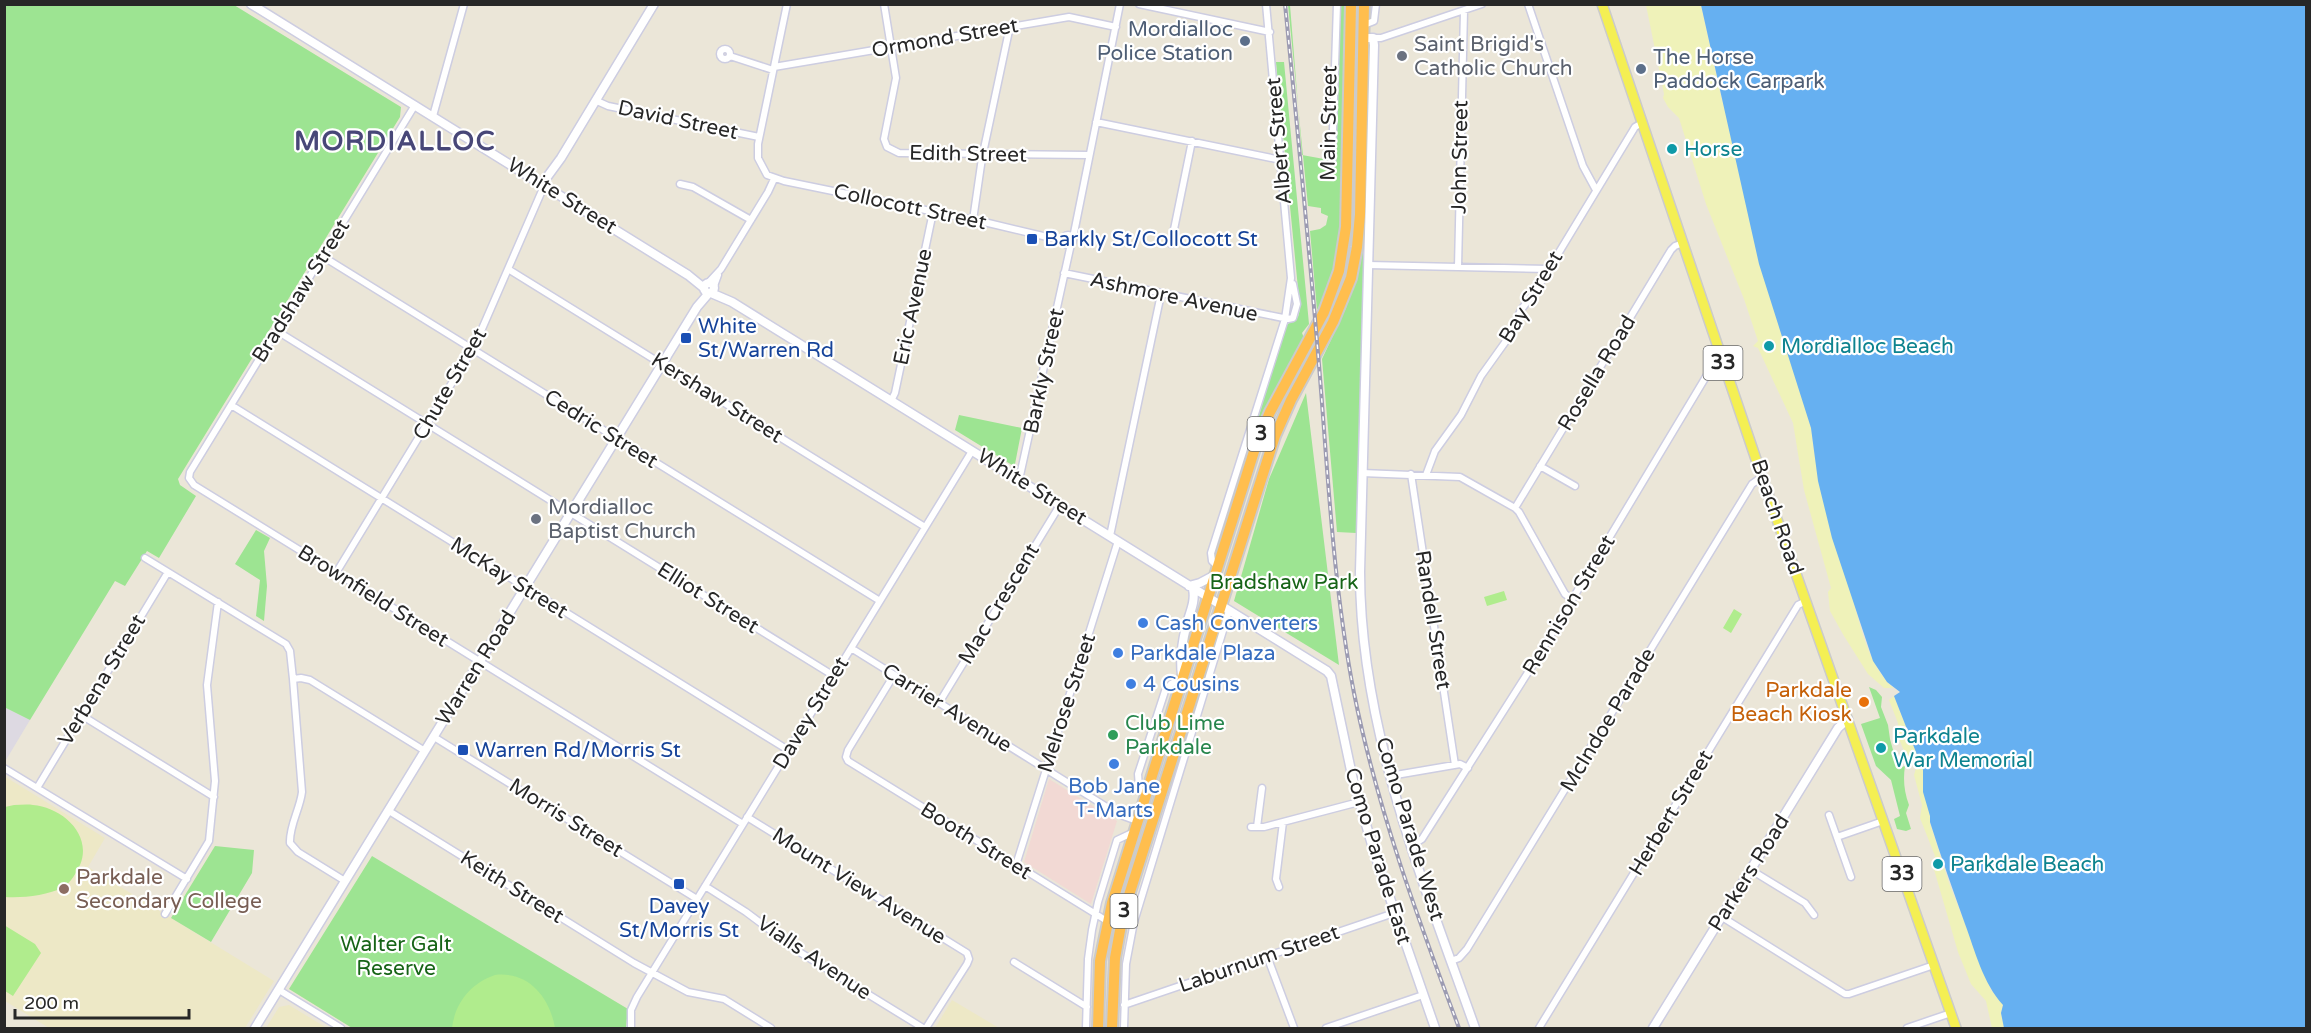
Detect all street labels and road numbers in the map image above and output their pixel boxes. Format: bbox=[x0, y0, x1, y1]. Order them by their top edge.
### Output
street label: Ormond Street bbox=[870, 13, 1020, 63]
street label: Main Street bbox=[1315, 65, 1343, 181]
street label: Albert Street bbox=[1261, 76, 1297, 206]
street label: David Street bbox=[616, 95, 740, 145]
street label: John Street bbox=[1447, 100, 1473, 214]
street label: Edith Street bbox=[909, 140, 1027, 168]
street label: White Street bbox=[503, 152, 621, 240]
street label: Collocott Street bbox=[831, 179, 989, 235]
street label: Bradshaw Street bbox=[247, 215, 355, 367]
street label: Eric Avenue bbox=[888, 246, 938, 367]
street label: Bay Street bbox=[1494, 246, 1568, 348]
street label: Ashmore Avenue bbox=[1088, 267, 1260, 327]
street label: Barkly Street bbox=[1018, 306, 1070, 436]
street label: Rosella Road bbox=[1553, 311, 1641, 435]
street label: Chute Street bbox=[408, 323, 492, 445]
road number: 33 bbox=[1704, 346, 1742, 380]
street label: Kershaw Street bbox=[647, 347, 787, 449]
street label: Cedric Street bbox=[540, 384, 662, 474]
road number: 3 bbox=[1248, 417, 1274, 451]
street label: White Street bbox=[973, 443, 1091, 531]
street label: Beach Road bbox=[1746, 456, 1808, 578]
street label: Rennison Street bbox=[1517, 531, 1621, 679]
street label: McKay Street bbox=[446, 532, 572, 624]
street label: Mac Crescent bbox=[953, 539, 1045, 669]
street label: Brownfield Street bbox=[293, 540, 453, 652]
street label: Randell Street bbox=[1410, 549, 1456, 691]
street label: Elliot Street bbox=[652, 557, 764, 639]
street label: Warren Road bbox=[431, 606, 521, 730]
street label: Verbena Street bbox=[53, 610, 151, 750]
street label: Melrose Street bbox=[1033, 630, 1101, 776]
street label: McIndoe Parade bbox=[1555, 643, 1661, 796]
street label: Davey Street bbox=[768, 652, 854, 774]
street label: Carrier Avenue bbox=[878, 658, 1017, 758]
street label: Como Parade West bbox=[1370, 734, 1450, 924]
street label: Herbert Street bbox=[1624, 746, 1718, 880]
street label: Como Parade East bbox=[1339, 765, 1417, 947]
street label: Morris Street bbox=[504, 773, 628, 863]
street label: Booth Street bbox=[916, 797, 1036, 885]
street label: Parkers Road bbox=[1703, 810, 1795, 936]
street label: Mount View Avenue bbox=[767, 822, 951, 950]
street label: Keith Street bbox=[456, 845, 568, 929]
road number: 33 bbox=[1882, 857, 1922, 891]
road number: 3 bbox=[1110, 894, 1138, 928]
street label: Vialls Avenue bbox=[752, 911, 876, 1005]
street label: Laburnum Street bbox=[1175, 920, 1343, 998]

